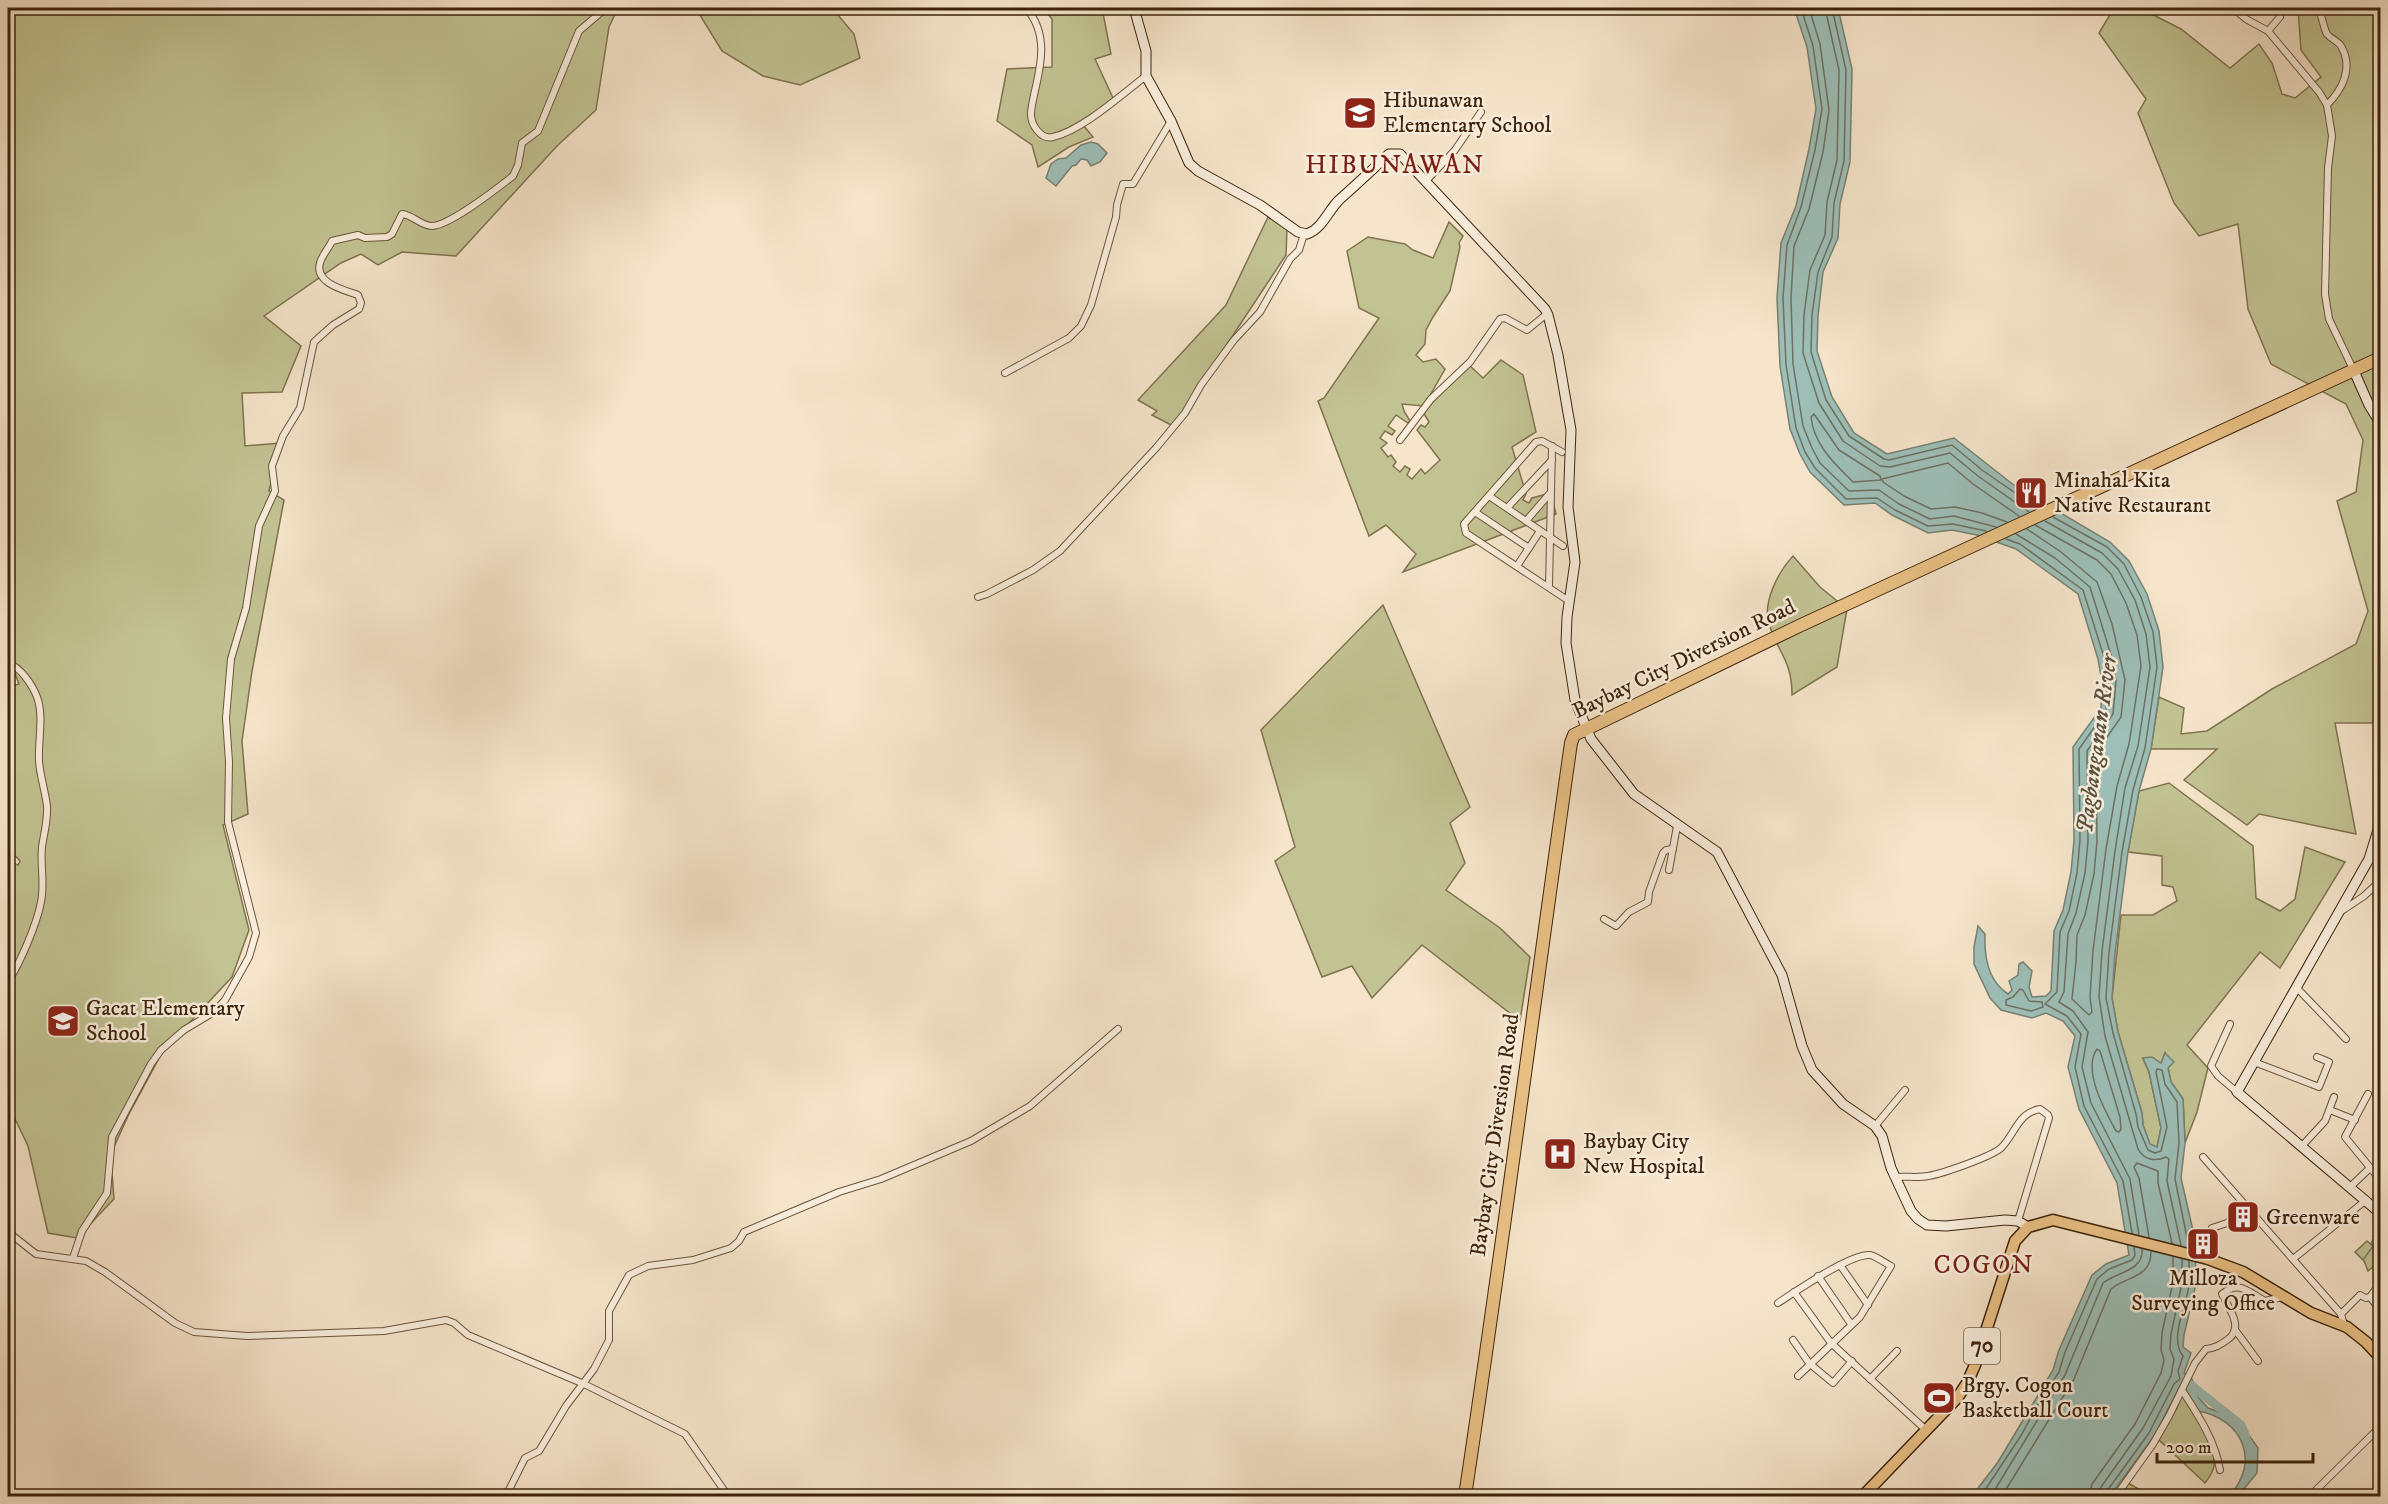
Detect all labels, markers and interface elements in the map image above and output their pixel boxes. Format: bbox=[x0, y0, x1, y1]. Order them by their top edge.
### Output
place label: Hibunawan Elementary School bbox=[1383, 87, 1552, 139]
school or university icon: Hibunawan Elementary School bbox=[1342, 95, 1378, 131]
district label: HIBUNAWAN bbox=[1305, 149, 1485, 182]
place label: Minahal Kita Native Restaurant bbox=[2054, 467, 2211, 519]
restaurant icon: Minahal Kita Native Restaurant bbox=[2013, 475, 2049, 511]
street label: Baybay City Diversion Road bbox=[1568, 593, 1800, 725]
water label: Pagbanganan River bbox=[2070, 650, 2125, 835]
place label: Gacat Elementary School bbox=[86, 995, 245, 1047]
school or university icon: Gacat Elementary School bbox=[45, 1003, 81, 1039]
street label: Baybay City Diversion Road bbox=[1465, 1012, 1525, 1258]
place label: Baybay City New Hospital bbox=[1583, 1128, 1705, 1180]
hospital icon: Baybay City New Hospital bbox=[1542, 1136, 1578, 1172]
building icon: Greenware bbox=[2225, 1199, 2261, 1235]
place label: Greenware bbox=[2266, 1204, 2360, 1231]
building icon: Milloza Surveying Office bbox=[2185, 1226, 2221, 1262]
district label: COGON bbox=[1934, 1249, 2034, 1282]
place label: Milloza Surveying Office bbox=[2131, 1265, 2275, 1317]
road number: 70 bbox=[1964, 1328, 2000, 1364]
place label: Brgy. Cogon Basketball Court bbox=[1962, 1372, 2108, 1424]
sports icon: Brgy. Cogon Basketball Court bbox=[1921, 1380, 1957, 1416]
scale bar bbox=[2157, 1426, 2313, 1464]
text: 200 m bbox=[2166, 1437, 2212, 1459]

